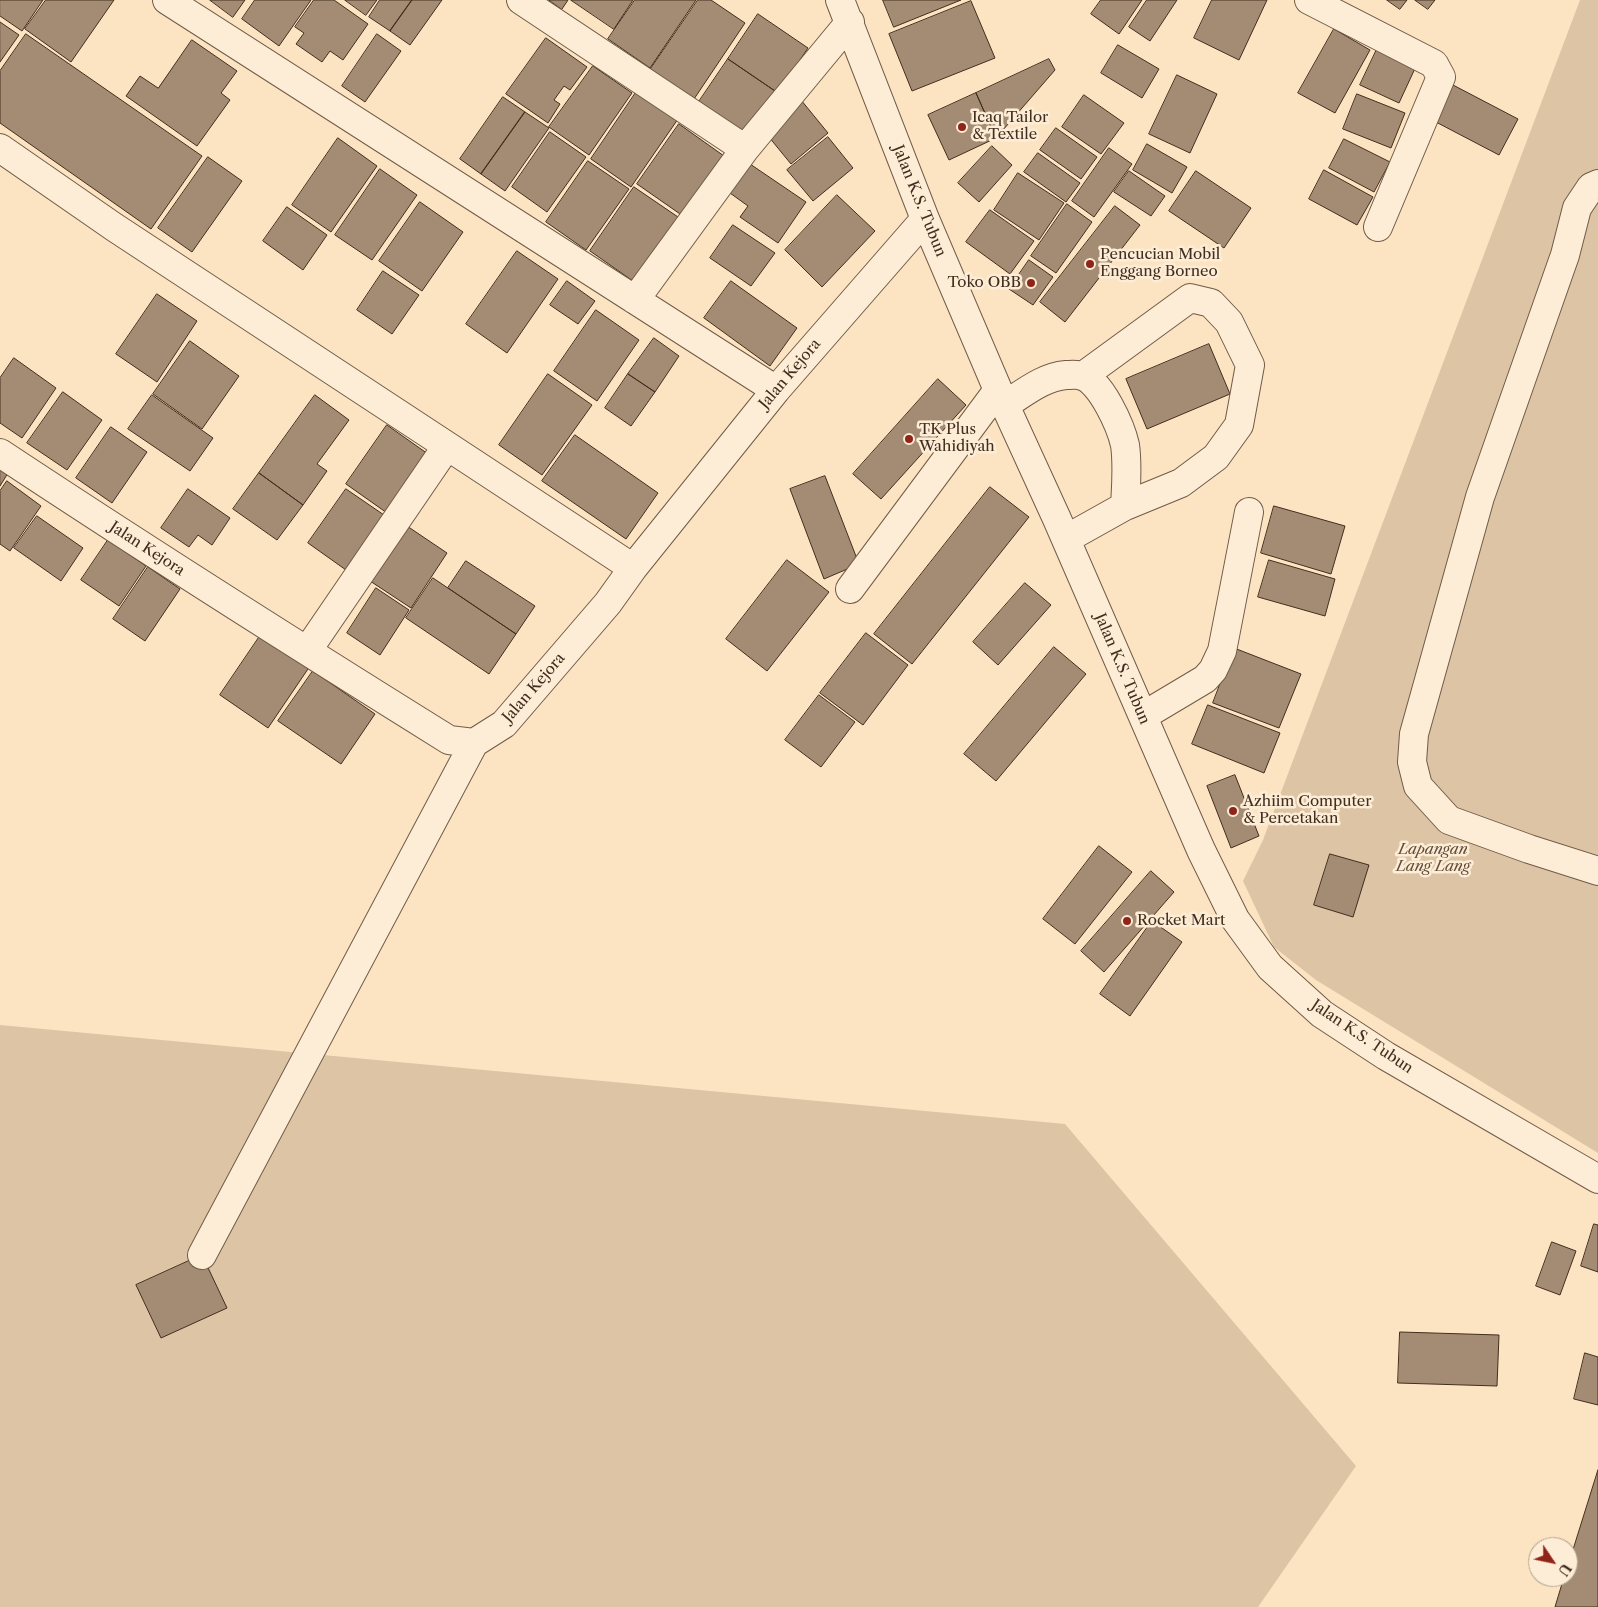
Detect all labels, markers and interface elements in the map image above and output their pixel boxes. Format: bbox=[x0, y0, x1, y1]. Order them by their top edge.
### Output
place label: Icaq Tailor & Textile bbox=[972, 109, 1048, 144]
marker: Icaq Tailor & Textile bbox=[956, 121, 968, 133]
street label: Jalan K.S. Tubun bbox=[888, 143, 950, 259]
place label: Pencucian Mobil Enggang Borneo bbox=[1100, 246, 1220, 281]
marker: Pencucian Mobil Enggang Borneo bbox=[1084, 258, 1096, 270]
place label: Toko OBB bbox=[948, 274, 1021, 292]
marker: Toko OBB bbox=[1025, 277, 1037, 289]
street label: Jalan Kejora bbox=[755, 335, 825, 413]
place label: TK Plus Wahidiyah bbox=[919, 421, 995, 456]
marker: TK Plus Wahidiyah bbox=[903, 433, 915, 445]
street label: Jalan Kejora bbox=[106, 518, 188, 580]
street label: Jalan K.S. Tubun bbox=[1090, 611, 1154, 727]
street label: Jalan Kejora bbox=[499, 650, 569, 726]
place label: Azhiim Computer & Percetakan bbox=[1243, 793, 1372, 828]
marker: Azhiim Computer & Percetakan bbox=[1227, 805, 1239, 817]
park label: Lapangan Lang Lang bbox=[1396, 841, 1470, 876]
place label: Rocket Mart bbox=[1137, 912, 1225, 930]
marker: Rocket Mart bbox=[1121, 915, 1133, 927]
street label: Jalan K.S. Tubun bbox=[1308, 996, 1416, 1078]
north arrow bbox=[1528, 1537, 1578, 1587]
text: U bbox=[1554, 1560, 1575, 1580]

